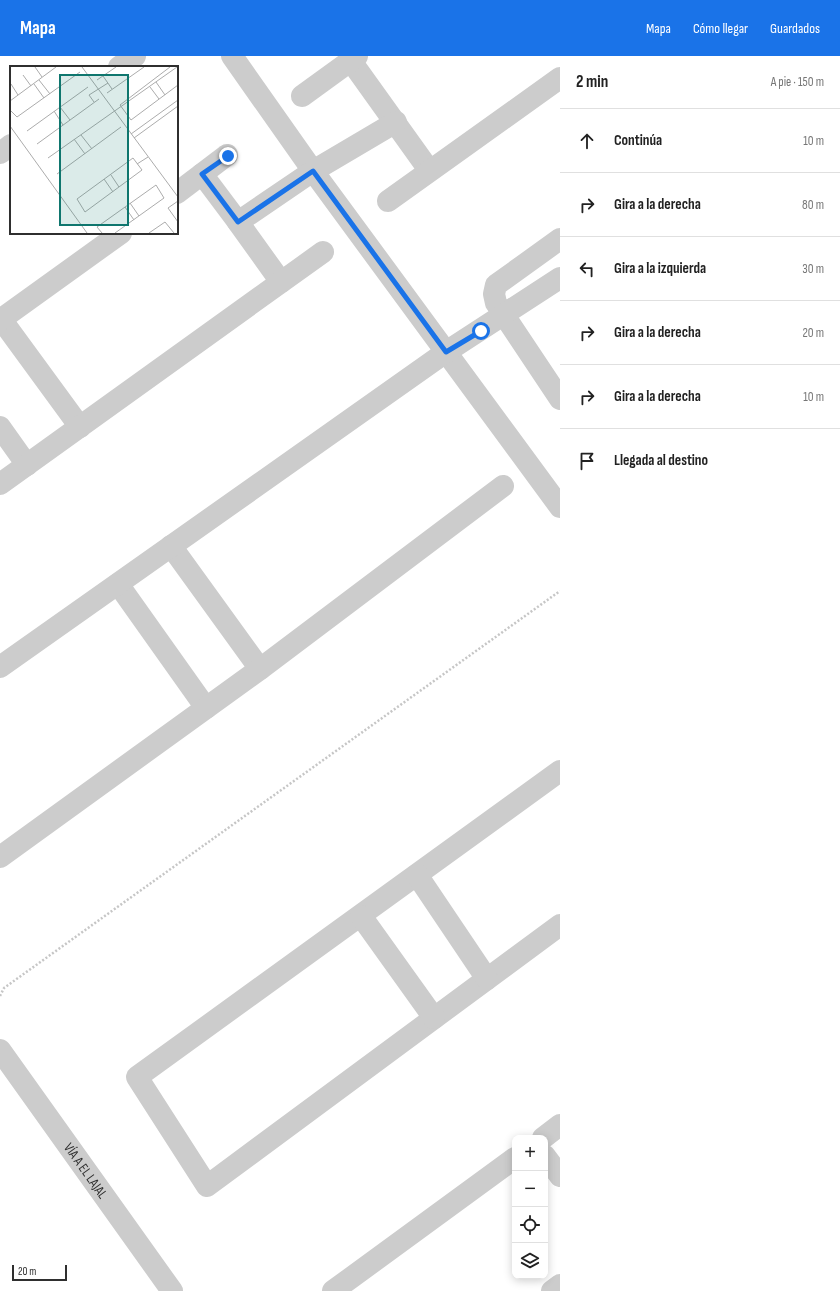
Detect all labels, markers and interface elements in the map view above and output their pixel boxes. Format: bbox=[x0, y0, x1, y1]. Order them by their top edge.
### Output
text: Mapa bbox=[20, 17, 56, 40]
text: Mapa bbox=[646, 20, 671, 37]
text: Cómo llegar bbox=[693, 20, 748, 37]
text: Guardados bbox=[770, 20, 820, 37]
inset map bbox=[10, 66, 178, 234]
text: 2 min bbox=[576, 72, 608, 92]
text: A pie · 150 m bbox=[771, 74, 824, 90]
icon: ahead bbox=[576, 130, 598, 152]
text: Continúa bbox=[614, 131, 662, 150]
text: 10 m bbox=[803, 133, 824, 149]
route end bbox=[219, 147, 237, 165]
icon: right bbox=[576, 194, 598, 216]
text: Gira a la derecha bbox=[614, 195, 701, 214]
text: 80 m bbox=[802, 197, 824, 213]
icon: left bbox=[576, 258, 598, 280]
text: Gira a la izquierda bbox=[614, 259, 706, 278]
text: 30 m bbox=[802, 261, 824, 277]
route start bbox=[472, 322, 490, 340]
icon: right bbox=[576, 322, 598, 344]
text: Gira a la derecha bbox=[614, 323, 701, 342]
text: 20 m bbox=[802, 325, 824, 341]
icon: right bbox=[576, 386, 598, 408]
text: Gira a la derecha bbox=[614, 387, 701, 406]
text: 10 m bbox=[803, 389, 824, 405]
icon: arrive bbox=[576, 450, 598, 472]
text: Llegada al destino bbox=[614, 451, 708, 470]
map controls bbox=[512, 1135, 548, 1279]
button: + bbox=[512, 1135, 548, 1171]
street label: VÍA A EL LAJAL bbox=[60, 1140, 111, 1202]
button: − bbox=[512, 1171, 548, 1207]
button: locate bbox=[512, 1207, 548, 1243]
button: layers bbox=[512, 1243, 548, 1279]
scale bar bbox=[12, 1263, 67, 1282]
text: 20 m bbox=[18, 1265, 36, 1278]

